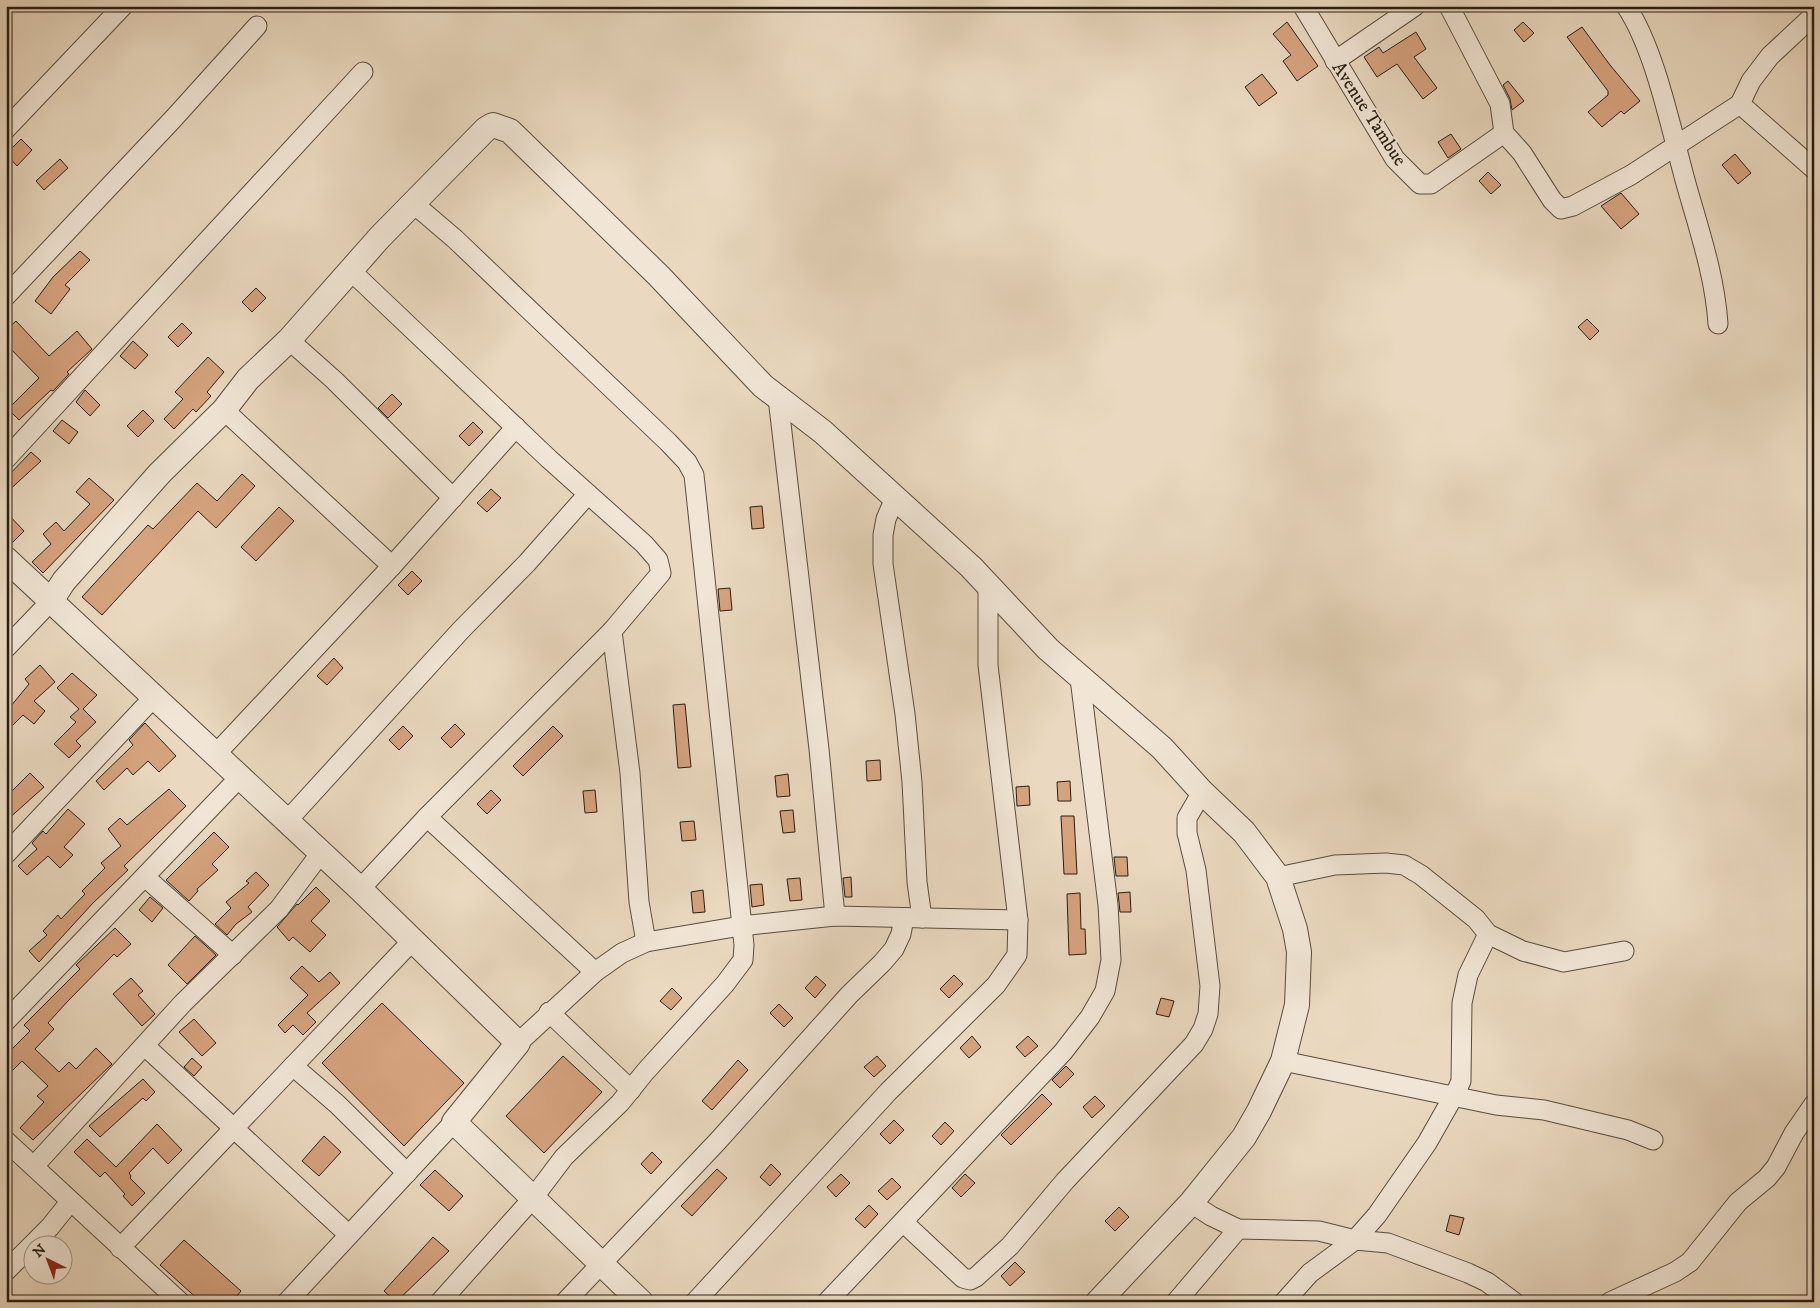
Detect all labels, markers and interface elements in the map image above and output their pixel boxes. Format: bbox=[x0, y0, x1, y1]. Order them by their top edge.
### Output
street label: Avenue Tambue bbox=[1327, 58, 1411, 171]
north arrow bbox=[22, 1236, 72, 1286]
text: N bbox=[30, 1240, 51, 1262]

